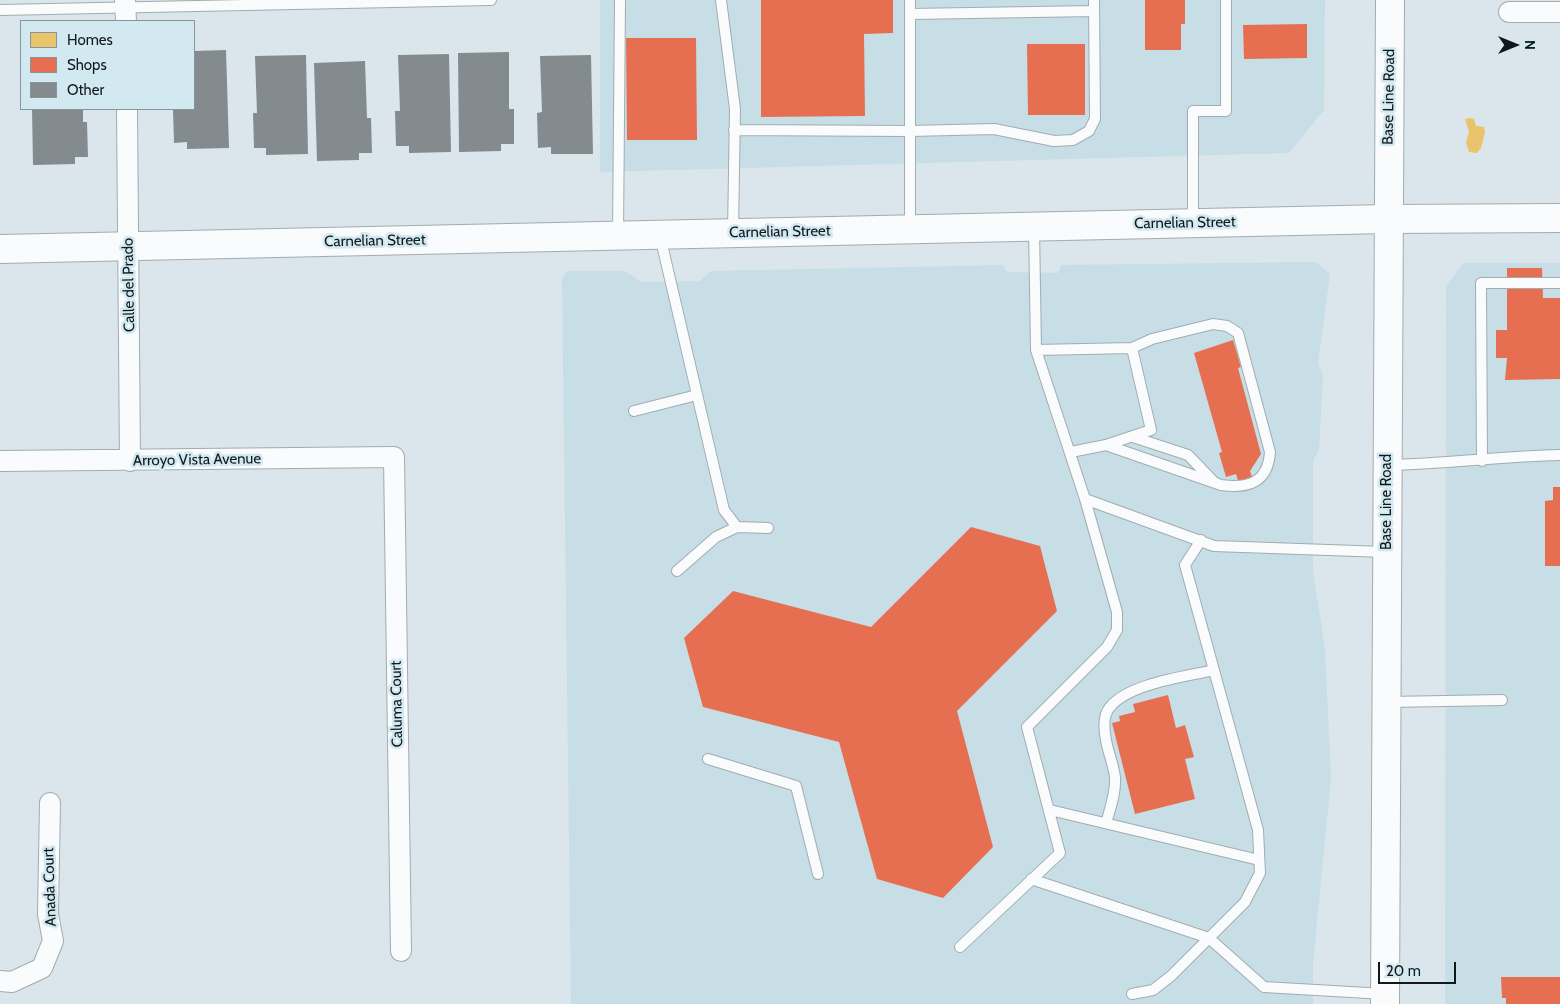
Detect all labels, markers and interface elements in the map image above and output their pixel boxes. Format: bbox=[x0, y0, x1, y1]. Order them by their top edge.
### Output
legend bbox=[20, 20, 195, 110]
north arrow bbox=[1490, 20, 1540, 70]
text: Homes bbox=[67, 31, 113, 49]
text: N bbox=[1521, 40, 1539, 50]
street label: Base Line Road bbox=[1379, 49, 1399, 145]
text: Shops bbox=[67, 56, 107, 74]
text: Other bbox=[67, 81, 104, 99]
street label: Carnelian Street bbox=[1134, 213, 1236, 233]
street label: Carnelian Street bbox=[729, 222, 831, 242]
street label: Carnelian Street bbox=[324, 231, 426, 251]
street label: Calle del Prado bbox=[119, 238, 139, 332]
street label: Arroyo Vista Avenue bbox=[133, 450, 261, 470]
street label: Base Line Road bbox=[1378, 454, 1396, 550]
street label: Caluma Court bbox=[387, 661, 407, 747]
street label: Anada Court bbox=[40, 847, 60, 927]
scale bar bbox=[1380, 952, 1458, 984]
text: 20 m bbox=[1386, 962, 1421, 980]

